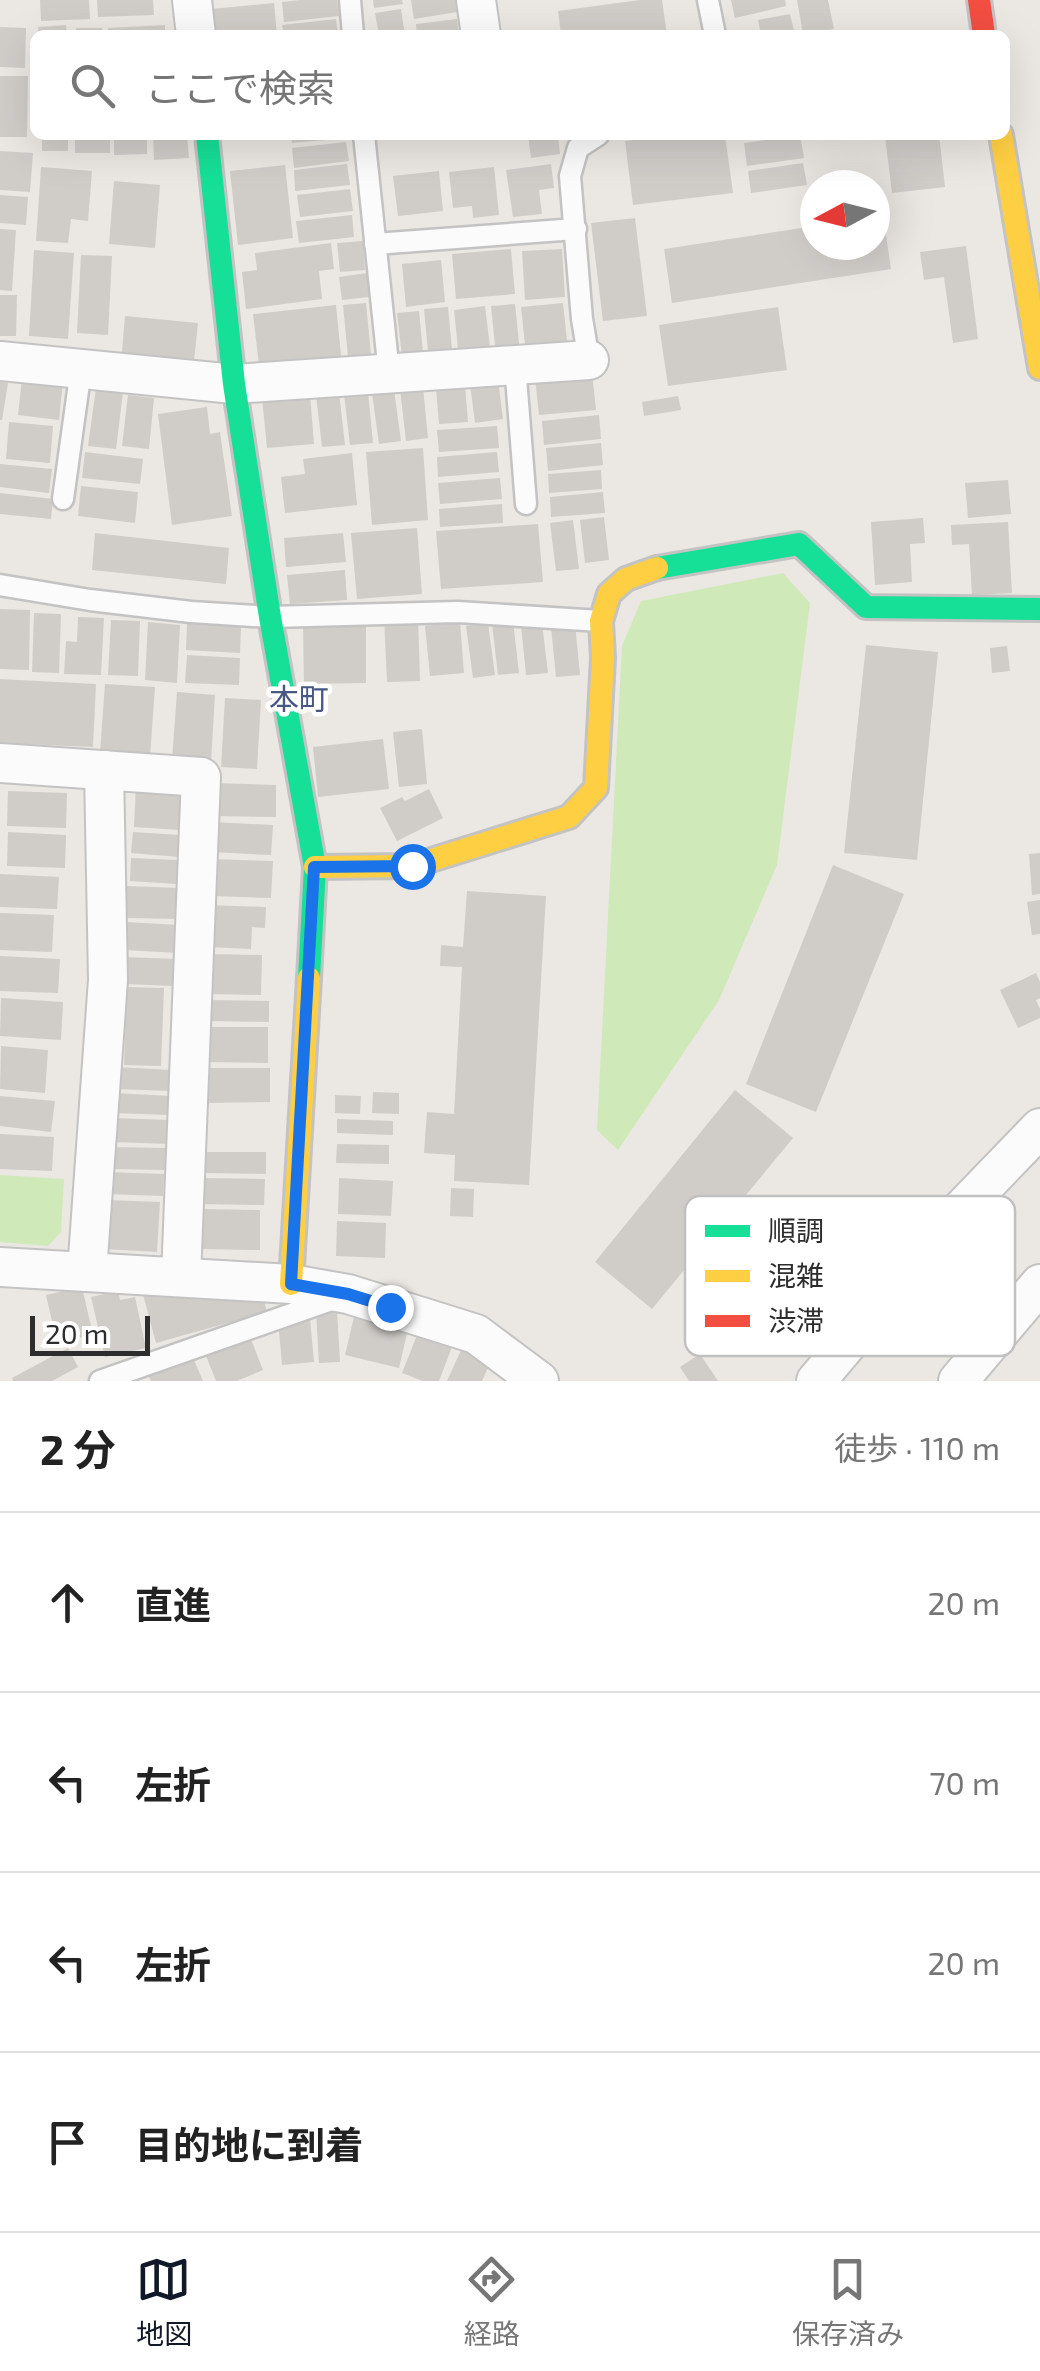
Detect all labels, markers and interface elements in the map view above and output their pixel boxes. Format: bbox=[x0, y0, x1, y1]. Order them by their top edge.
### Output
search box bbox=[30, 30, 1010, 140]
icon: search bbox=[65, 58, 120, 113]
text: ここで検索 bbox=[145, 64, 335, 110]
north arrow bbox=[800, 170, 890, 260]
district label: 本町 bbox=[269, 680, 329, 716]
route start bbox=[390, 844, 436, 890]
legend bbox=[685, 1196, 1015, 1356]
text: 順調 bbox=[768, 1213, 824, 1247]
text: 混雑 bbox=[768, 1258, 824, 1292]
route end bbox=[368, 1285, 414, 1331]
text: 渋滞 bbox=[768, 1303, 824, 1337]
scale bar bbox=[30, 1311, 150, 1356]
text: 20 m bbox=[45, 1316, 108, 1350]
text: 2 分 bbox=[40, 1423, 115, 1473]
text: 徒歩 · 110 m bbox=[834, 1428, 1000, 1466]
icon: ahead bbox=[40, 1575, 95, 1630]
text: 直進 bbox=[135, 1581, 211, 1627]
text: 20 m bbox=[928, 1583, 1000, 1621]
icon: left bbox=[40, 1755, 95, 1810]
text: 左折 bbox=[135, 1761, 211, 1807]
text: 70 m bbox=[929, 1763, 1000, 1801]
icon: left bbox=[40, 1935, 95, 1990]
text: 左折 bbox=[135, 1941, 211, 1987]
text: 20 m bbox=[928, 1943, 1000, 1981]
icon: arrive bbox=[40, 2115, 95, 2170]
text: 目的地に到着 bbox=[135, 2121, 363, 2167]
tab: 地図 bbox=[136, 2252, 192, 2352]
tab: 経路 bbox=[464, 2252, 520, 2352]
tab: 保存済み bbox=[792, 2252, 904, 2352]

